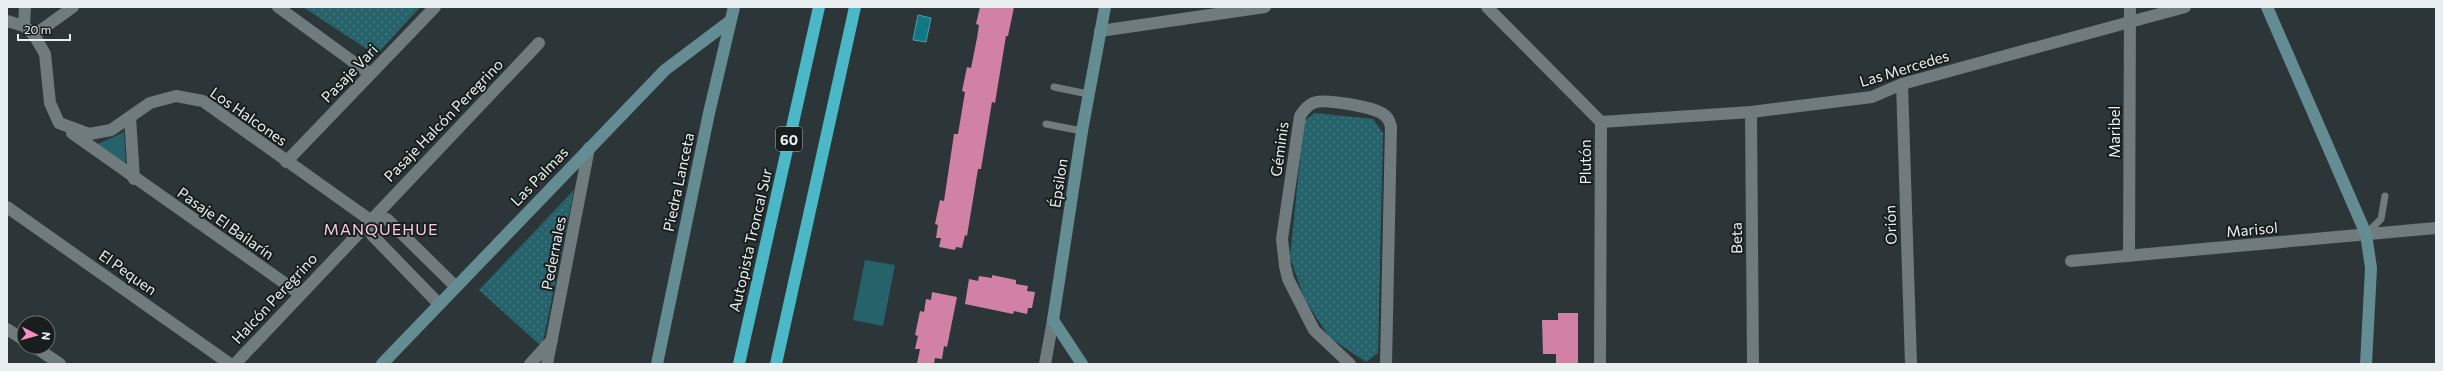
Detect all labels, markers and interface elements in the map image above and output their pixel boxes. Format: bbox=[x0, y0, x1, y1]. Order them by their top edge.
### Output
scale bar bbox=[18, 16, 70, 42]
text: 20 m bbox=[24, 22, 51, 36]
street label: Pasaje Vari bbox=[317, 40, 381, 106]
street label: Las Mercedes bbox=[1857, 46, 1951, 90]
street label: Pasaje Halcón Peregrino bbox=[380, 55, 506, 185]
street label: Los Halcones bbox=[207, 83, 291, 149]
street label: Maribel bbox=[2105, 106, 2123, 158]
street label: Géminis bbox=[1266, 120, 1292, 178]
road number: 60 bbox=[776, 127, 802, 151]
street label: Piedra Lanceta bbox=[659, 131, 697, 233]
street label: Plutón bbox=[1576, 139, 1594, 185]
street label: Las Palmas bbox=[506, 143, 572, 209]
street label: Épsilon bbox=[1044, 157, 1071, 209]
street label: Autopista Troncal Sur bbox=[725, 166, 775, 314]
street label: Pasaje El Bailarín bbox=[174, 183, 278, 263]
street label: Orión bbox=[1880, 205, 1900, 245]
street label: Pedernales bbox=[537, 214, 569, 291]
street label: Marisol bbox=[2226, 218, 2278, 240]
district label: MANQUEHUE bbox=[324, 219, 438, 238]
street label: Beta bbox=[1727, 222, 1745, 254]
street label: El Pequen bbox=[96, 246, 160, 298]
street label: Halcón Peregrino bbox=[228, 249, 320, 347]
north arrow bbox=[16, 315, 56, 355]
text: N bbox=[40, 331, 53, 341]

